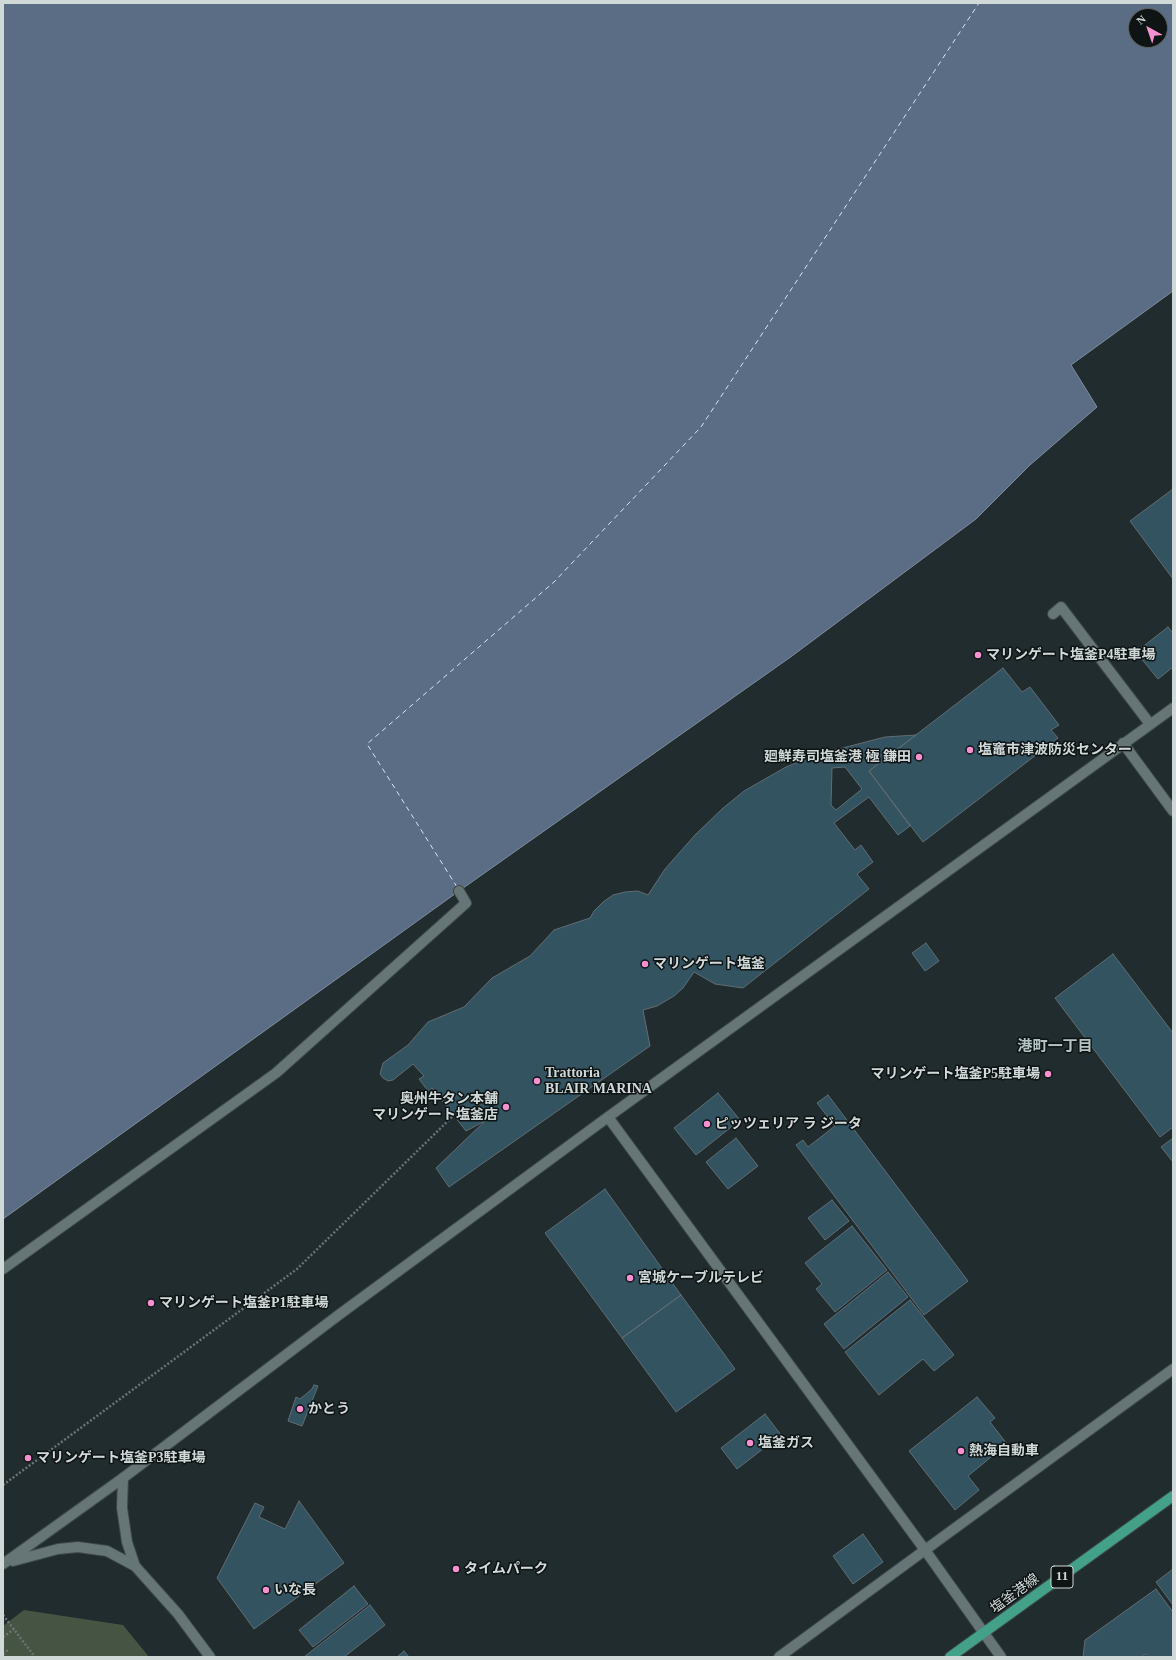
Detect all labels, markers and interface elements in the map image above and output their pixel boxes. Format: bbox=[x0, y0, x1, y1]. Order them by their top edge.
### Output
north arrow bbox=[1128, 8, 1168, 48]
text: N bbox=[1134, 12, 1148, 27]
place label: マリンゲート塩釜P4駐車場 bbox=[986, 647, 1156, 663]
marker: マリンゲート塩釜P4駐車場 bbox=[973, 650, 983, 660]
place label: 塩竈市津波防災センター bbox=[978, 742, 1132, 758]
marker: 塩竈市津波防災センター bbox=[965, 745, 975, 755]
place label: 廻鮮寿司塩釜港 極 鎌田 bbox=[764, 749, 911, 765]
marker: 廻鮮寿司塩釜港 極 鎌田 bbox=[914, 752, 924, 762]
place label: マリンゲート塩釜 bbox=[653, 956, 765, 972]
marker: マリンゲート塩釜 bbox=[640, 959, 650, 969]
district label: 港町一丁目 bbox=[1018, 1038, 1092, 1056]
place label: Trattoria BLAIR MARINA bbox=[545, 1065, 652, 1098]
place label: マリンゲート塩釜P5駐車場 bbox=[870, 1066, 1040, 1082]
marker: マリンゲート塩釜P5駐車場 bbox=[1043, 1069, 1053, 1079]
marker: Trattoria BLAIR MARINA bbox=[532, 1076, 542, 1086]
place label: 奥州牛タン本舗 マリンゲート塩釜店 bbox=[372, 1091, 498, 1124]
marker: 奥州牛タン本舗 マリンゲート塩釜店 bbox=[501, 1102, 511, 1112]
place label: ピッツェリア ラ ジータ bbox=[715, 1116, 862, 1132]
marker: ピッツェリア ラ ジータ bbox=[702, 1119, 712, 1129]
place label: 宮城ケーブルテレビ bbox=[638, 1270, 764, 1286]
marker: 宮城ケーブルテレビ bbox=[625, 1273, 635, 1283]
place label: マリンゲート塩釜P1駐車場 bbox=[159, 1295, 329, 1311]
marker: マリンゲート塩釜P1駐車場 bbox=[146, 1298, 156, 1308]
place label: かとう bbox=[308, 1401, 350, 1417]
marker: かとう bbox=[295, 1404, 305, 1414]
place label: 塩釜ガス bbox=[758, 1435, 814, 1451]
marker: 塩釜ガス bbox=[745, 1438, 755, 1448]
place label: 熱海自動車 bbox=[969, 1443, 1039, 1459]
marker: 熱海自動車 bbox=[956, 1446, 966, 1456]
place label: マリンゲート塩釜P3駐車場 bbox=[36, 1450, 206, 1466]
marker: マリンゲート塩釜P3駐車場 bbox=[23, 1453, 33, 1463]
place label: タイムパーク bbox=[464, 1561, 548, 1577]
marker: タイムパーク bbox=[451, 1564, 461, 1574]
road number: 11 bbox=[1051, 1566, 1073, 1588]
street label: 塩釜港線 bbox=[987, 1571, 1043, 1617]
place label: いな長 bbox=[274, 1582, 316, 1598]
marker: いな長 bbox=[261, 1585, 271, 1595]

